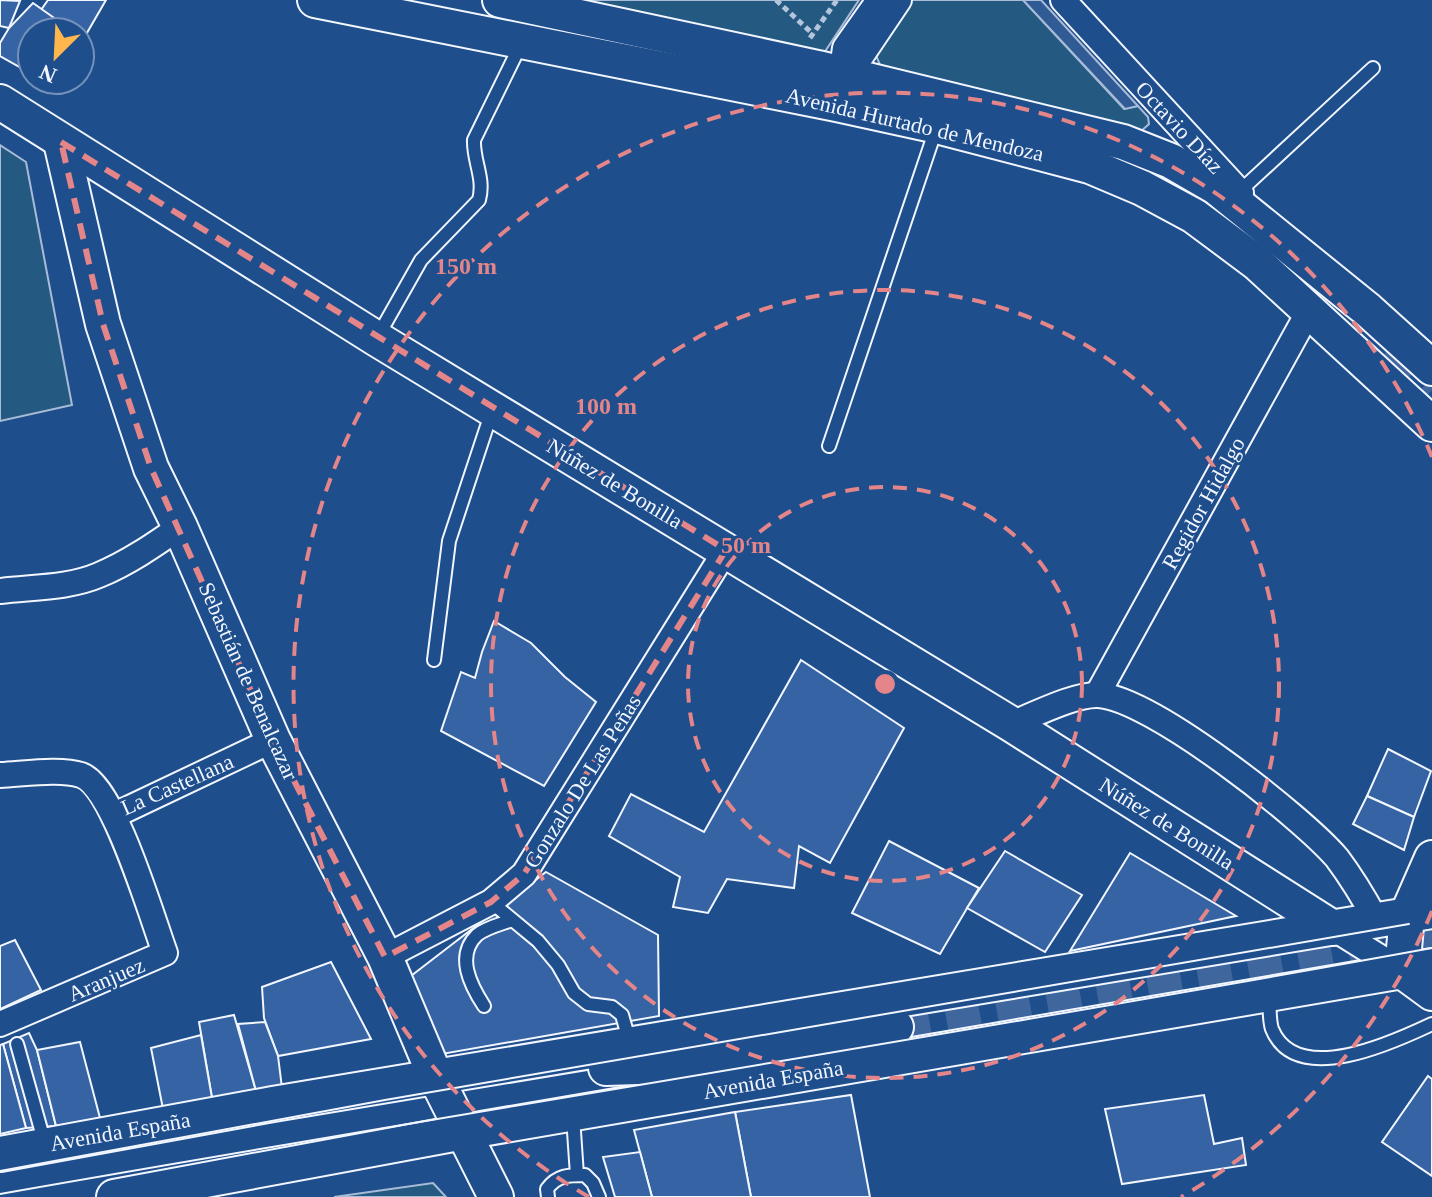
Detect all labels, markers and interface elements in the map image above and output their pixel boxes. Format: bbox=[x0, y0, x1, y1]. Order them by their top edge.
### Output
north arrow bbox=[16, 16, 96, 96]
text: N bbox=[36, 59, 60, 88]
street label: Octavio Díaz bbox=[1131, 76, 1229, 179]
street label: Avenida Hurtado de Mendoza bbox=[783, 83, 1047, 166]
text: 150 m bbox=[435, 253, 497, 279]
text: 100 m bbox=[575, 393, 637, 419]
street label: Núñez de Bonilla bbox=[542, 433, 687, 534]
street label: Regidor Hidalgo bbox=[1157, 433, 1250, 574]
text: 50 m bbox=[721, 532, 771, 558]
street label: Sebastián de Benalcazar bbox=[194, 578, 304, 785]
centre of rings bbox=[871, 670, 899, 698]
street label: Gonzalo De Las Peñas bbox=[519, 690, 646, 873]
street label: La Castellana bbox=[117, 748, 237, 820]
street label: Núñez de Bonilla bbox=[1095, 772, 1239, 875]
street label: Aranjuez bbox=[64, 952, 148, 1007]
street label: Avenida España bbox=[701, 1055, 845, 1104]
street label: Avenida España bbox=[48, 1107, 192, 1156]

